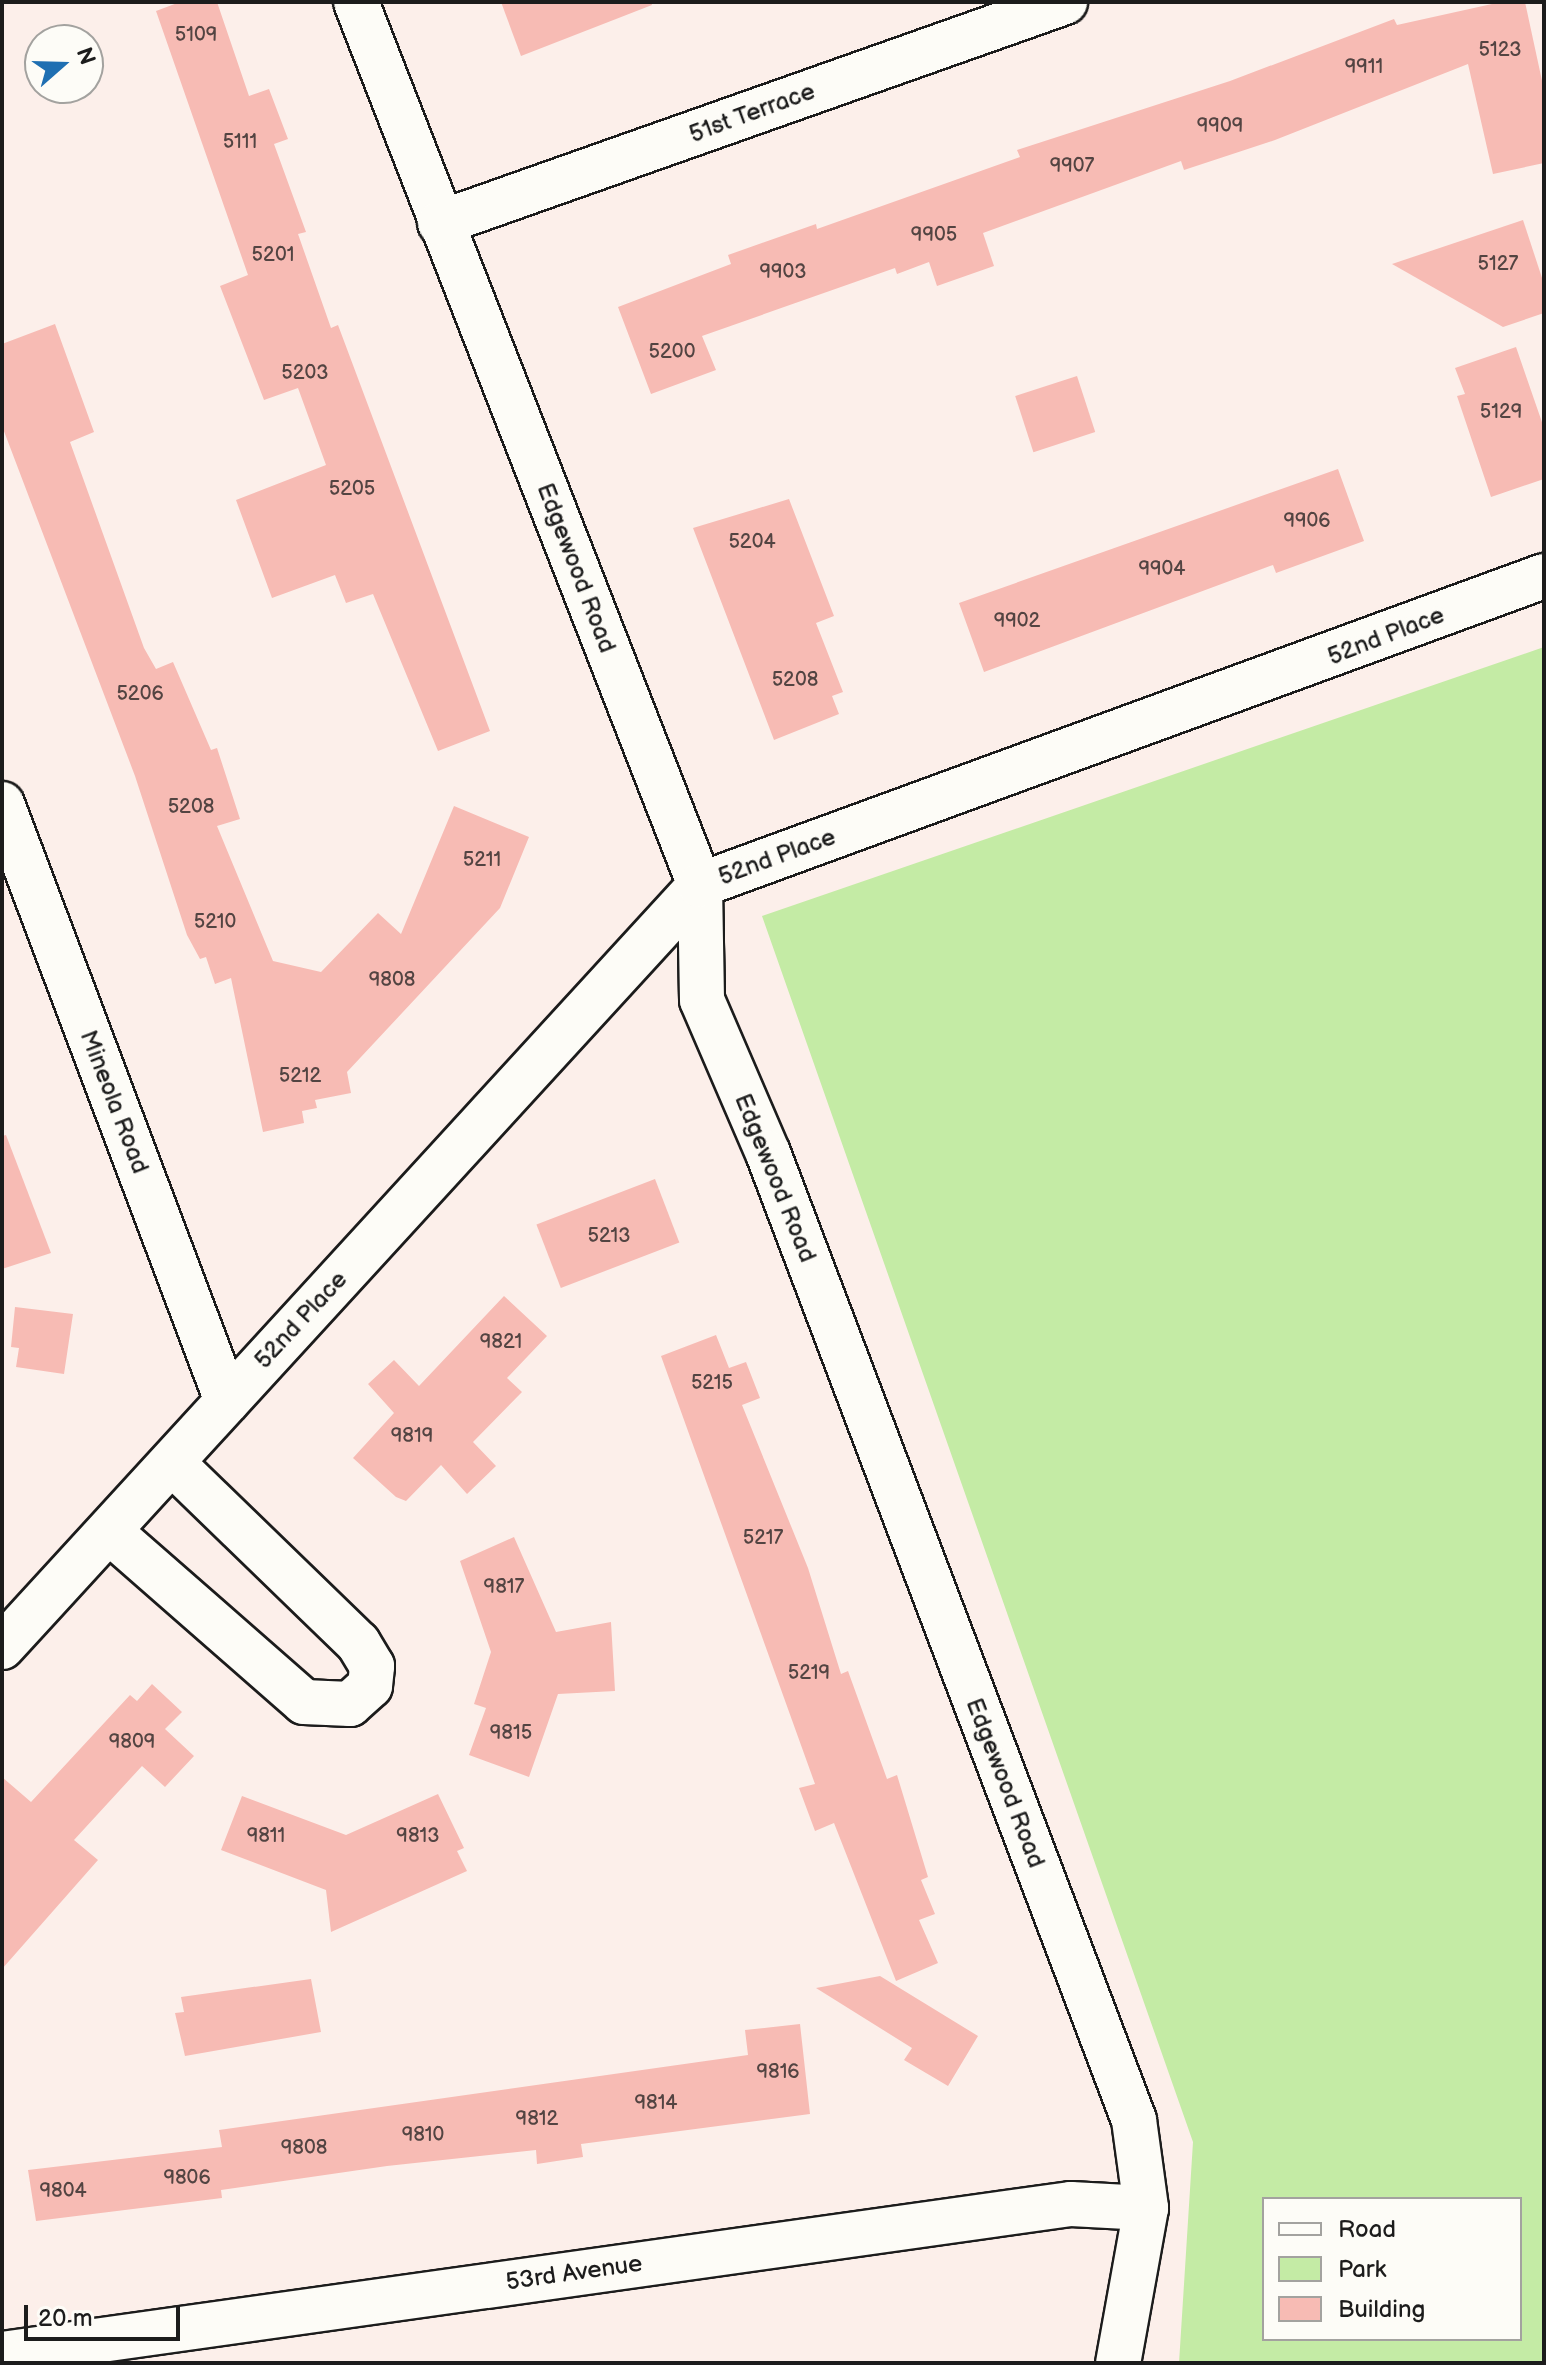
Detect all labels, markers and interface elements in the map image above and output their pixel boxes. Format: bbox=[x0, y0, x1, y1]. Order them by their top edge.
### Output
house number: 5109 bbox=[175, 23, 217, 47]
north arrow bbox=[24, 24, 104, 104]
house number: 5123 bbox=[1479, 38, 1521, 62]
text: N bbox=[70, 44, 101, 69]
house number: 9911 bbox=[1345, 55, 1383, 79]
street label: 51st Terrace bbox=[685, 77, 819, 149]
house number: 9909 bbox=[1197, 114, 1243, 138]
house number: 5111 bbox=[223, 130, 257, 154]
house number: 9907 bbox=[1050, 154, 1094, 178]
house number: 9905 bbox=[911, 223, 957, 247]
house number: 5201 bbox=[252, 243, 294, 267]
house number: 5127 bbox=[1478, 252, 1518, 276]
house number: 9903 bbox=[759, 260, 807, 284]
house number: 5200 bbox=[649, 340, 695, 364]
house number: 5203 bbox=[281, 361, 329, 385]
house number: 5129 bbox=[1480, 400, 1522, 424]
house number: 5205 bbox=[329, 477, 375, 501]
street label: Edgewood Road bbox=[530, 479, 622, 657]
house number: 9906 bbox=[1283, 509, 1331, 533]
house number: 5204 bbox=[728, 530, 776, 554]
house number: 9904 bbox=[1138, 557, 1186, 581]
street label: 52nd Place bbox=[1324, 601, 1448, 671]
house number: 9902 bbox=[994, 609, 1040, 633]
house number: 5208 bbox=[772, 668, 818, 692]
house number: 5206 bbox=[116, 682, 164, 706]
house number: 5208 bbox=[168, 795, 214, 819]
street label: 52nd Place bbox=[714, 823, 840, 891]
house number: 5211 bbox=[463, 848, 501, 872]
house number: 5210 bbox=[194, 910, 236, 934]
house number: 9808 bbox=[369, 968, 415, 992]
street label: Mineola Road bbox=[73, 1026, 155, 1178]
house number: 5212 bbox=[279, 1064, 321, 1088]
street label: Edgewood Road bbox=[728, 1090, 822, 1266]
house number: 5213 bbox=[588, 1224, 630, 1248]
street label: 52nd Place bbox=[249, 1265, 353, 1375]
house number: 9821 bbox=[480, 1330, 522, 1354]
house number: 5215 bbox=[691, 1371, 733, 1395]
house number: 9819 bbox=[391, 1424, 433, 1448]
house number: 5217 bbox=[743, 1526, 783, 1550]
house number: 9817 bbox=[484, 1575, 524, 1599]
house number: 5219 bbox=[788, 1661, 830, 1685]
street label: Edgewood Road bbox=[959, 1694, 1051, 1872]
house number: 9815 bbox=[490, 1721, 532, 1745]
house number: 9809 bbox=[109, 1730, 155, 1754]
house number: 9811 bbox=[247, 1824, 285, 1848]
house number: 9813 bbox=[396, 1824, 440, 1848]
house number: 9816 bbox=[756, 2060, 800, 2084]
house number: 9814 bbox=[634, 2091, 678, 2115]
house number: 9812 bbox=[516, 2107, 558, 2131]
house number: 9810 bbox=[402, 2123, 444, 2147]
house number: 9808 bbox=[281, 2136, 327, 2160]
house number: 9806 bbox=[163, 2166, 211, 2190]
house number: 9804 bbox=[39, 2179, 87, 2203]
legend bbox=[1262, 2197, 1522, 2341]
text: Road bbox=[1338, 2215, 1396, 2244]
street label: 53rd Avenue bbox=[504, 2249, 644, 2297]
text: Park bbox=[1338, 2255, 1386, 2284]
scale bar bbox=[28, 2289, 184, 2339]
text: Building bbox=[1338, 2295, 1425, 2324]
text: 20 m bbox=[38, 2304, 93, 2333]

